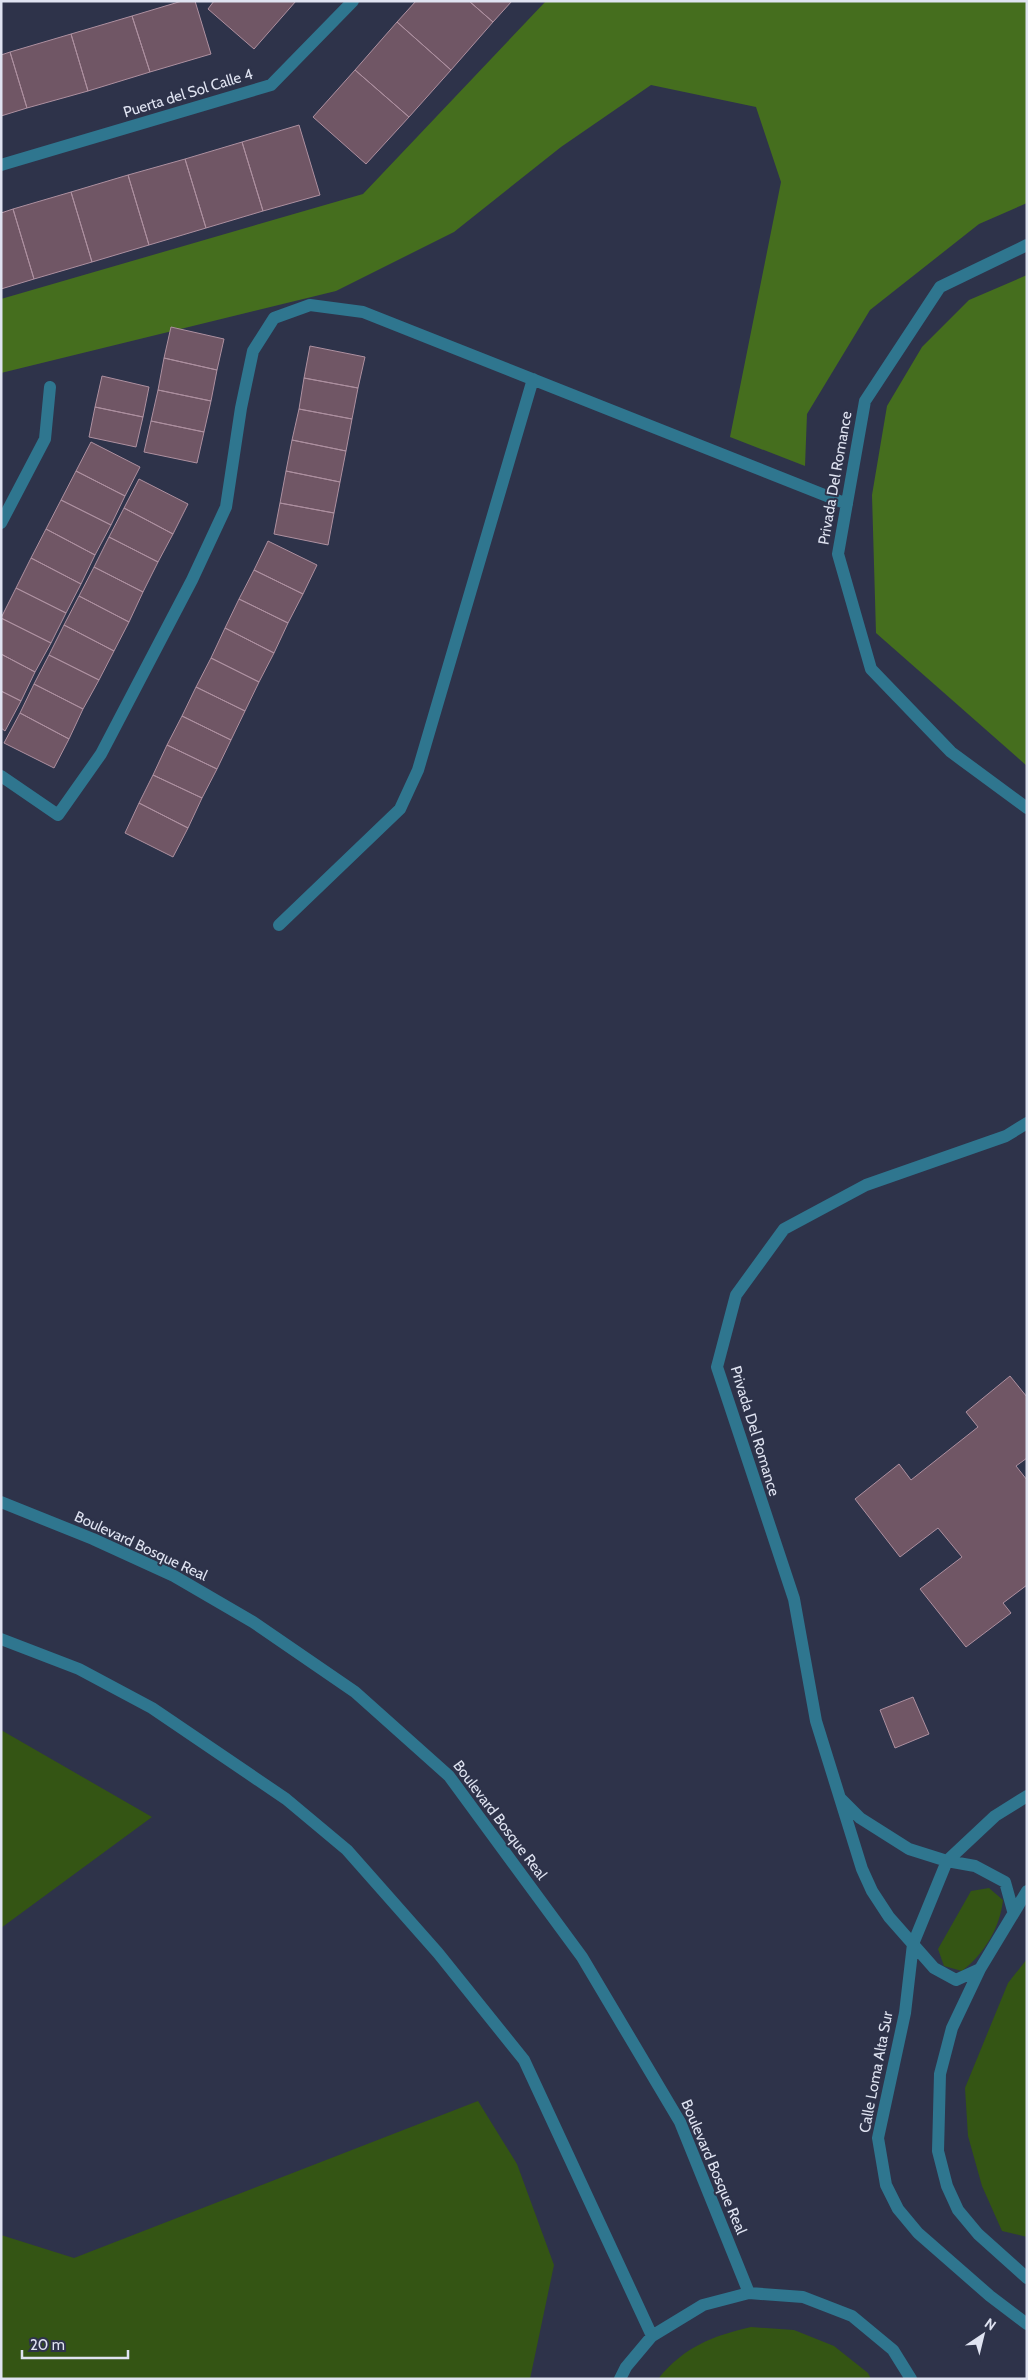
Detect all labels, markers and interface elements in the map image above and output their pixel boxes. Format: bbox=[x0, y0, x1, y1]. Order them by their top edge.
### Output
street label: Puerta del Sol Calle 4 bbox=[121, 65, 255, 121]
street label: Privada Del Romance bbox=[814, 409, 856, 546]
street label: Privada Del Romance bbox=[727, 1364, 783, 1499]
street label: Boulevard Bosque Real bbox=[72, 1507, 211, 1585]
street label: Boulevard Bosque Real bbox=[449, 1757, 551, 1884]
street label: Calle Loma Alta Sur bbox=[855, 2009, 897, 2134]
street label: Boulevard Bosque Real bbox=[677, 2097, 751, 2238]
north arrow bbox=[958, 2310, 1008, 2360]
text: N bbox=[981, 2314, 1000, 2335]
scale bar bbox=[22, 2328, 129, 2360]
text: 20 m bbox=[30, 2336, 65, 2354]

